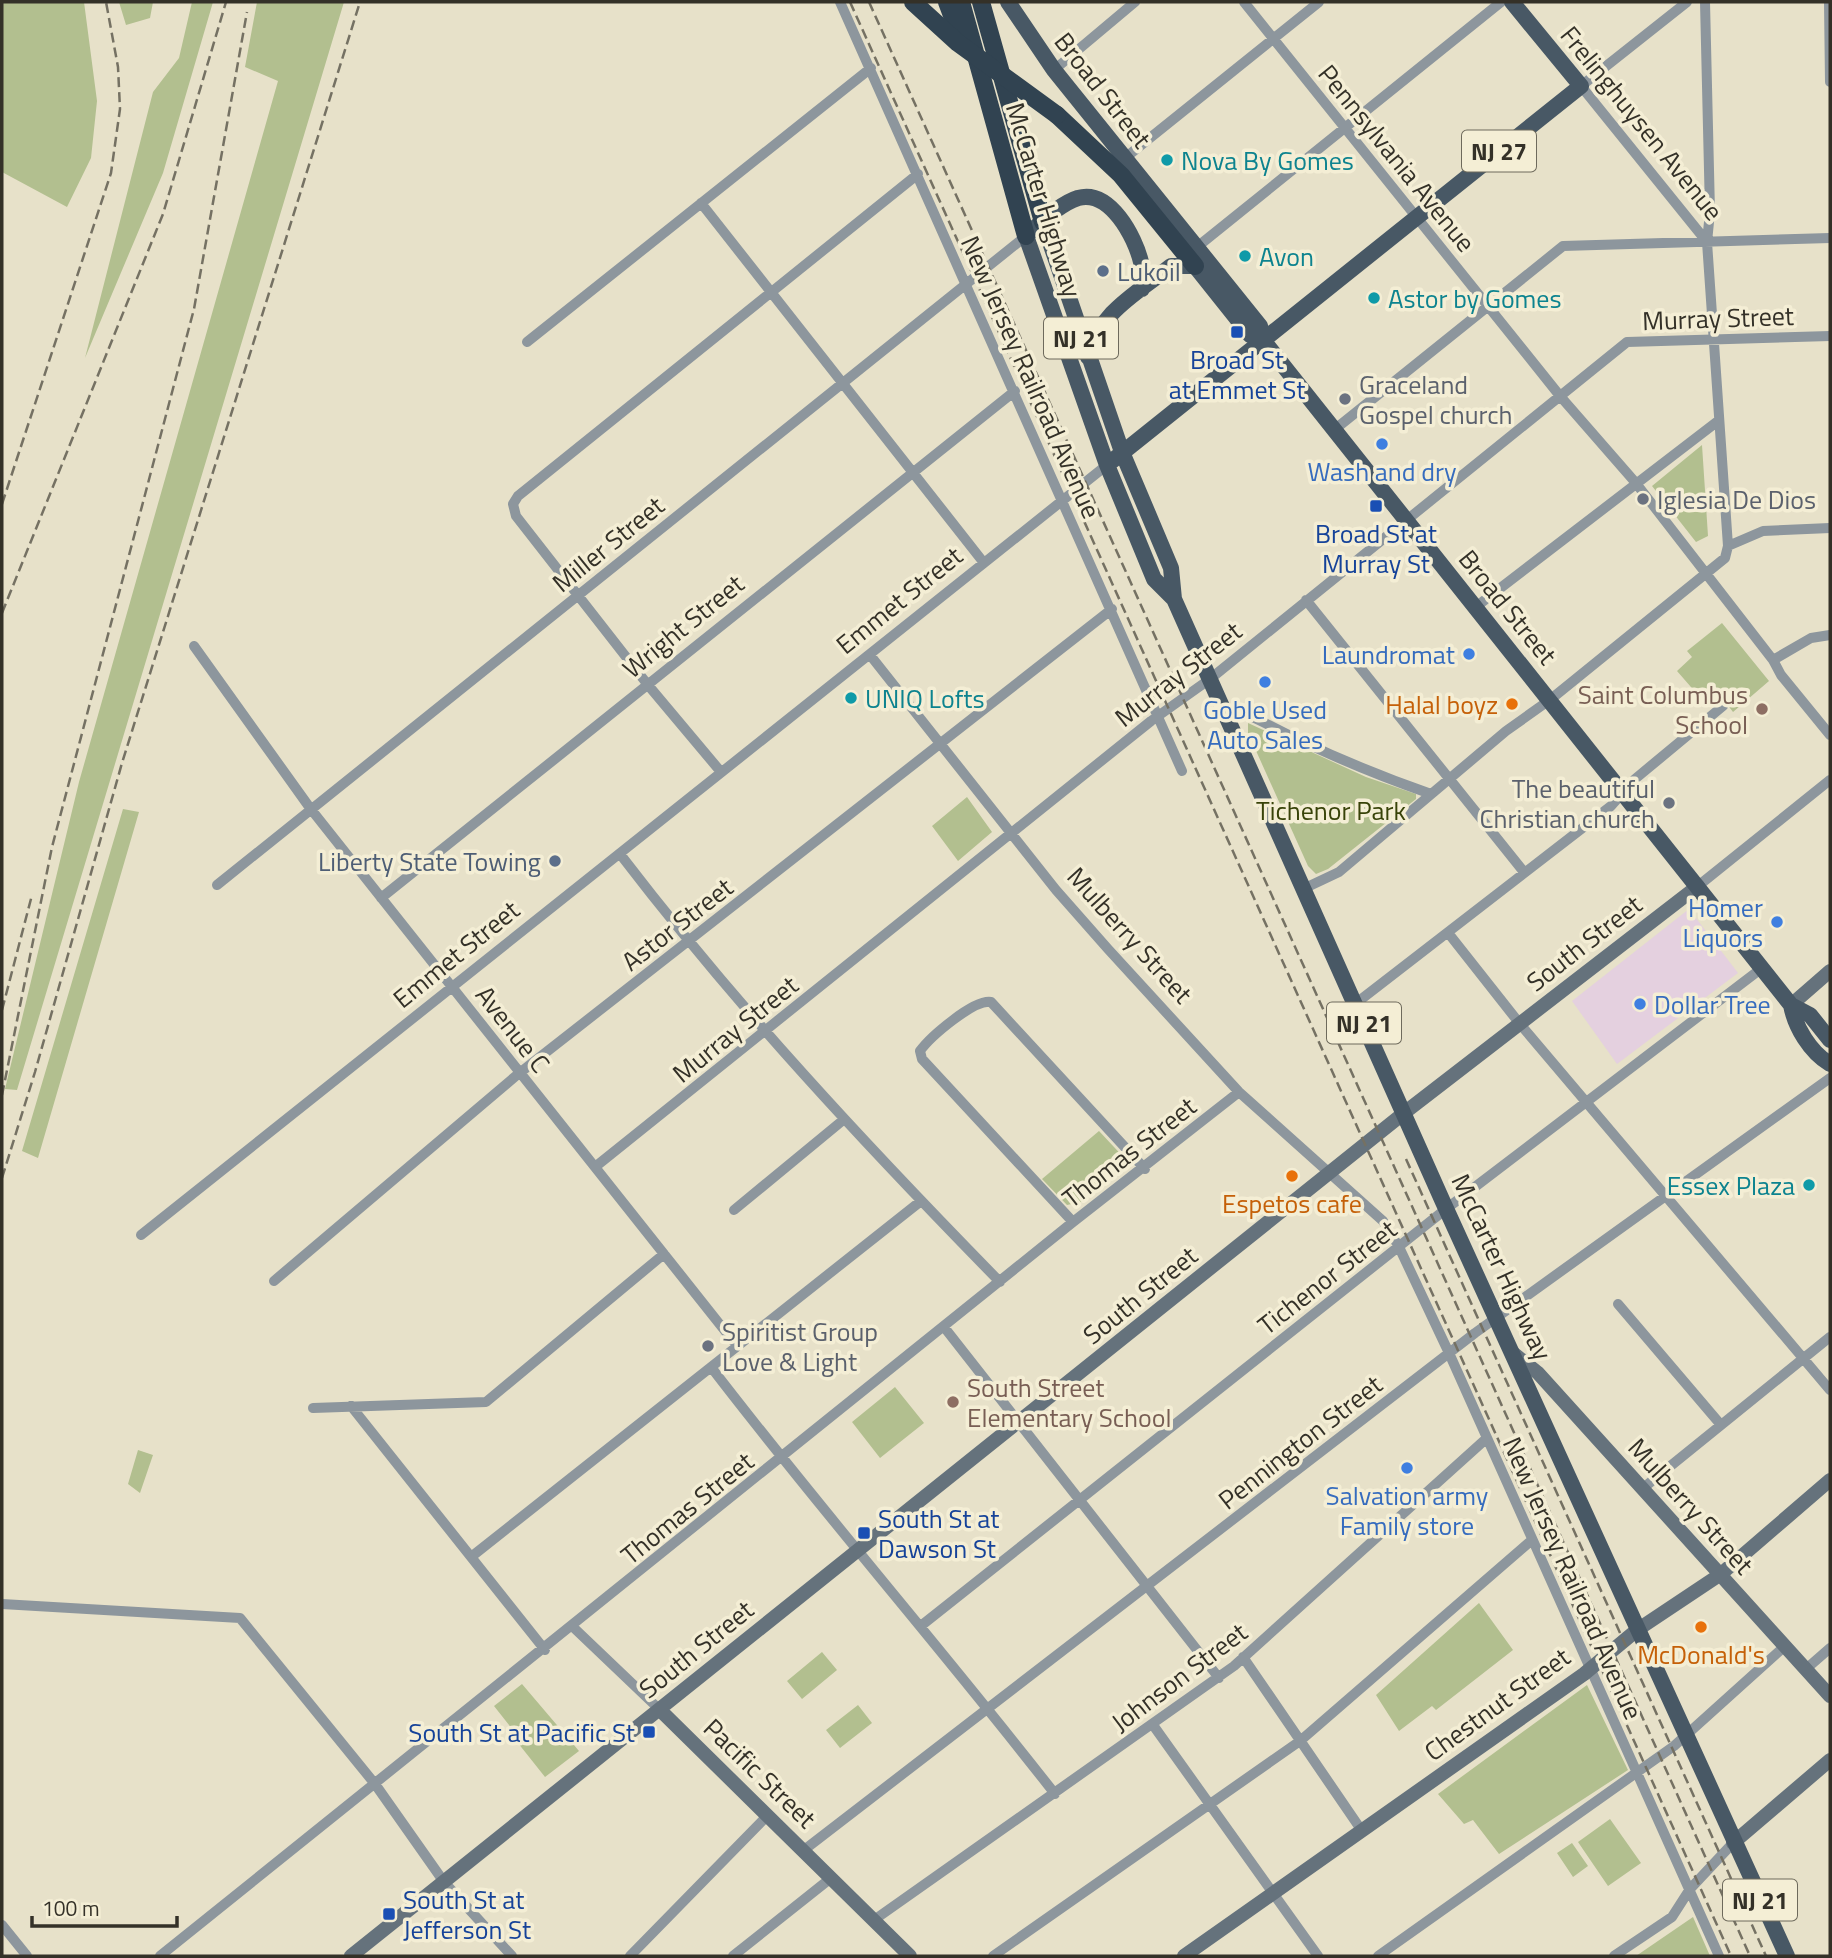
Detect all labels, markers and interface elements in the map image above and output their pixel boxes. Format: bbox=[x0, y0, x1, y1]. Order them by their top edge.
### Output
street label: Frelinghuysen Avenue bbox=[1551, 17, 1733, 229]
street label: Broad Street bbox=[1045, 24, 1161, 156]
street label: Pennsylvania Avenue bbox=[1309, 56, 1485, 260]
street label: McCarter Highway bbox=[996, 98, 1092, 302]
road number: NJ 27 bbox=[1462, 131, 1536, 172]
place label: Nova By Gomes bbox=[1181, 141, 1354, 180]
marker: Nova By Gomes bbox=[1159, 152, 1175, 168]
street label: New Jersey Railroad Avenue bbox=[951, 229, 1111, 525]
place label: Avon bbox=[1259, 237, 1314, 276]
marker: Avon bbox=[1237, 248, 1253, 264]
place label: Lukoil bbox=[1117, 252, 1181, 291]
marker: Lukoil bbox=[1095, 263, 1111, 279]
place label: Astor by Gomes bbox=[1388, 279, 1562, 318]
marker: Astor by Gomes bbox=[1366, 290, 1382, 306]
street label: Murray Street bbox=[1641, 296, 1795, 340]
road number: NJ 21 bbox=[1044, 318, 1118, 358]
marker: Broad St at Emmet St bbox=[1229, 324, 1245, 340]
place label: Broad St at Emmet St bbox=[1169, 340, 1305, 409]
place label: Graceland Gospel church bbox=[1359, 365, 1513, 434]
marker: Graceland Gospel church bbox=[1337, 391, 1353, 407]
marker: Wash and dry bbox=[1374, 436, 1390, 452]
place label: Wash and dry bbox=[1307, 452, 1457, 491]
place label: Iglesia De Dios bbox=[1657, 480, 1816, 519]
street label: Miller Street bbox=[543, 487, 673, 601]
marker: Iglesia De Dios bbox=[1635, 491, 1651, 507]
marker: Broad St at Murray St bbox=[1368, 498, 1384, 514]
place label: Broad St at Murray St bbox=[1315, 514, 1437, 583]
street label: Emmet Street bbox=[827, 537, 971, 663]
street label: Broad Street bbox=[1449, 541, 1567, 673]
street label: Wright Street bbox=[614, 565, 752, 687]
street label: Murray Street bbox=[1106, 612, 1250, 736]
place label: Laundromat bbox=[1322, 635, 1455, 674]
marker: Laundromat bbox=[1461, 646, 1477, 662]
marker: Goble Used Auto Sales bbox=[1257, 674, 1273, 690]
place label: Saint Columbus School bbox=[1578, 675, 1748, 744]
place label: UNIQ Lofts bbox=[865, 679, 984, 718]
place label: Halal boyz bbox=[1385, 685, 1498, 724]
marker: UNIQ Lofts bbox=[843, 690, 859, 706]
place label: Goble Used Auto Sales bbox=[1203, 690, 1327, 759]
marker: Halal boyz bbox=[1504, 696, 1520, 712]
marker: Saint Columbus School bbox=[1754, 701, 1770, 717]
place label: The beautiful Christian church bbox=[1479, 769, 1655, 838]
park label: Tichenor Park bbox=[1256, 791, 1406, 830]
marker: The beautiful Christian church bbox=[1661, 795, 1677, 811]
place label: Liberty State Towing bbox=[318, 842, 541, 881]
marker: Liberty State Towing bbox=[547, 853, 563, 869]
street label: Mulberry Street bbox=[1058, 858, 1202, 1012]
street label: Astor Street bbox=[613, 868, 741, 980]
street label: South Street bbox=[1518, 885, 1650, 1001]
place label: Homer Liquors bbox=[1683, 888, 1763, 957]
street label: Emmet Street bbox=[384, 891, 528, 1017]
marker: Homer Liquors bbox=[1769, 914, 1785, 930]
street label: Murray Street bbox=[664, 966, 806, 1092]
street label: Avenue C bbox=[466, 977, 560, 1081]
place label: Dollar Tree bbox=[1654, 985, 1771, 1024]
marker: Dollar Tree bbox=[1632, 996, 1648, 1012]
road number: NJ 21 bbox=[1327, 1002, 1401, 1044]
street label: Thomas Street bbox=[1054, 1087, 1204, 1217]
place label: Essex Plaza bbox=[1667, 1166, 1795, 1205]
street label: McCarter Highway bbox=[1442, 1167, 1562, 1367]
marker: Espetos cafe bbox=[1284, 1168, 1300, 1184]
marker: Essex Plaza bbox=[1801, 1177, 1817, 1193]
place label: Espetos cafe bbox=[1222, 1184, 1362, 1223]
street label: Tichenor Street bbox=[1249, 1210, 1405, 1344]
street label: South Street bbox=[1074, 1237, 1206, 1353]
place label: Spiritist Group Love & Light bbox=[722, 1312, 878, 1381]
marker: Spiritist Group Love & Light bbox=[700, 1338, 716, 1354]
street label: Pennington Street bbox=[1210, 1365, 1390, 1519]
place label: South Street Elementary School bbox=[967, 1368, 1172, 1437]
marker: South Street Elementary School bbox=[945, 1394, 961, 1410]
street label: Mulberry Street bbox=[1619, 1429, 1763, 1583]
street label: New Jersey Railroad Avenue bbox=[1493, 1430, 1653, 1726]
street label: Thomas Street bbox=[612, 1442, 762, 1574]
marker: Salvation army Family store bbox=[1399, 1460, 1415, 1476]
place label: Salvation army Family store bbox=[1326, 1476, 1488, 1545]
place label: South St at Dawson St bbox=[878, 1499, 999, 1568]
marker: South St at Dawson St bbox=[856, 1525, 872, 1541]
street label: South Street bbox=[630, 1591, 762, 1707]
street label: Johnson Street bbox=[1103, 1613, 1255, 1741]
marker: McDonald's bbox=[1693, 1619, 1709, 1635]
place label: McDonald's bbox=[1637, 1635, 1765, 1674]
street label: Chestnut Street bbox=[1416, 1638, 1578, 1770]
street label: Pacific Street bbox=[695, 1709, 825, 1837]
place label: South St at Pacific St bbox=[408, 1713, 635, 1752]
marker: South St at Pacific St bbox=[641, 1724, 657, 1740]
place label: South St at Jefferson St bbox=[403, 1880, 531, 1949]
road number: NJ 21 bbox=[1723, 1880, 1797, 1921]
scale bar bbox=[32, 1884, 177, 1928]
text: 100 m bbox=[42, 1892, 99, 1924]
marker: South St at Jefferson St bbox=[381, 1906, 397, 1922]

